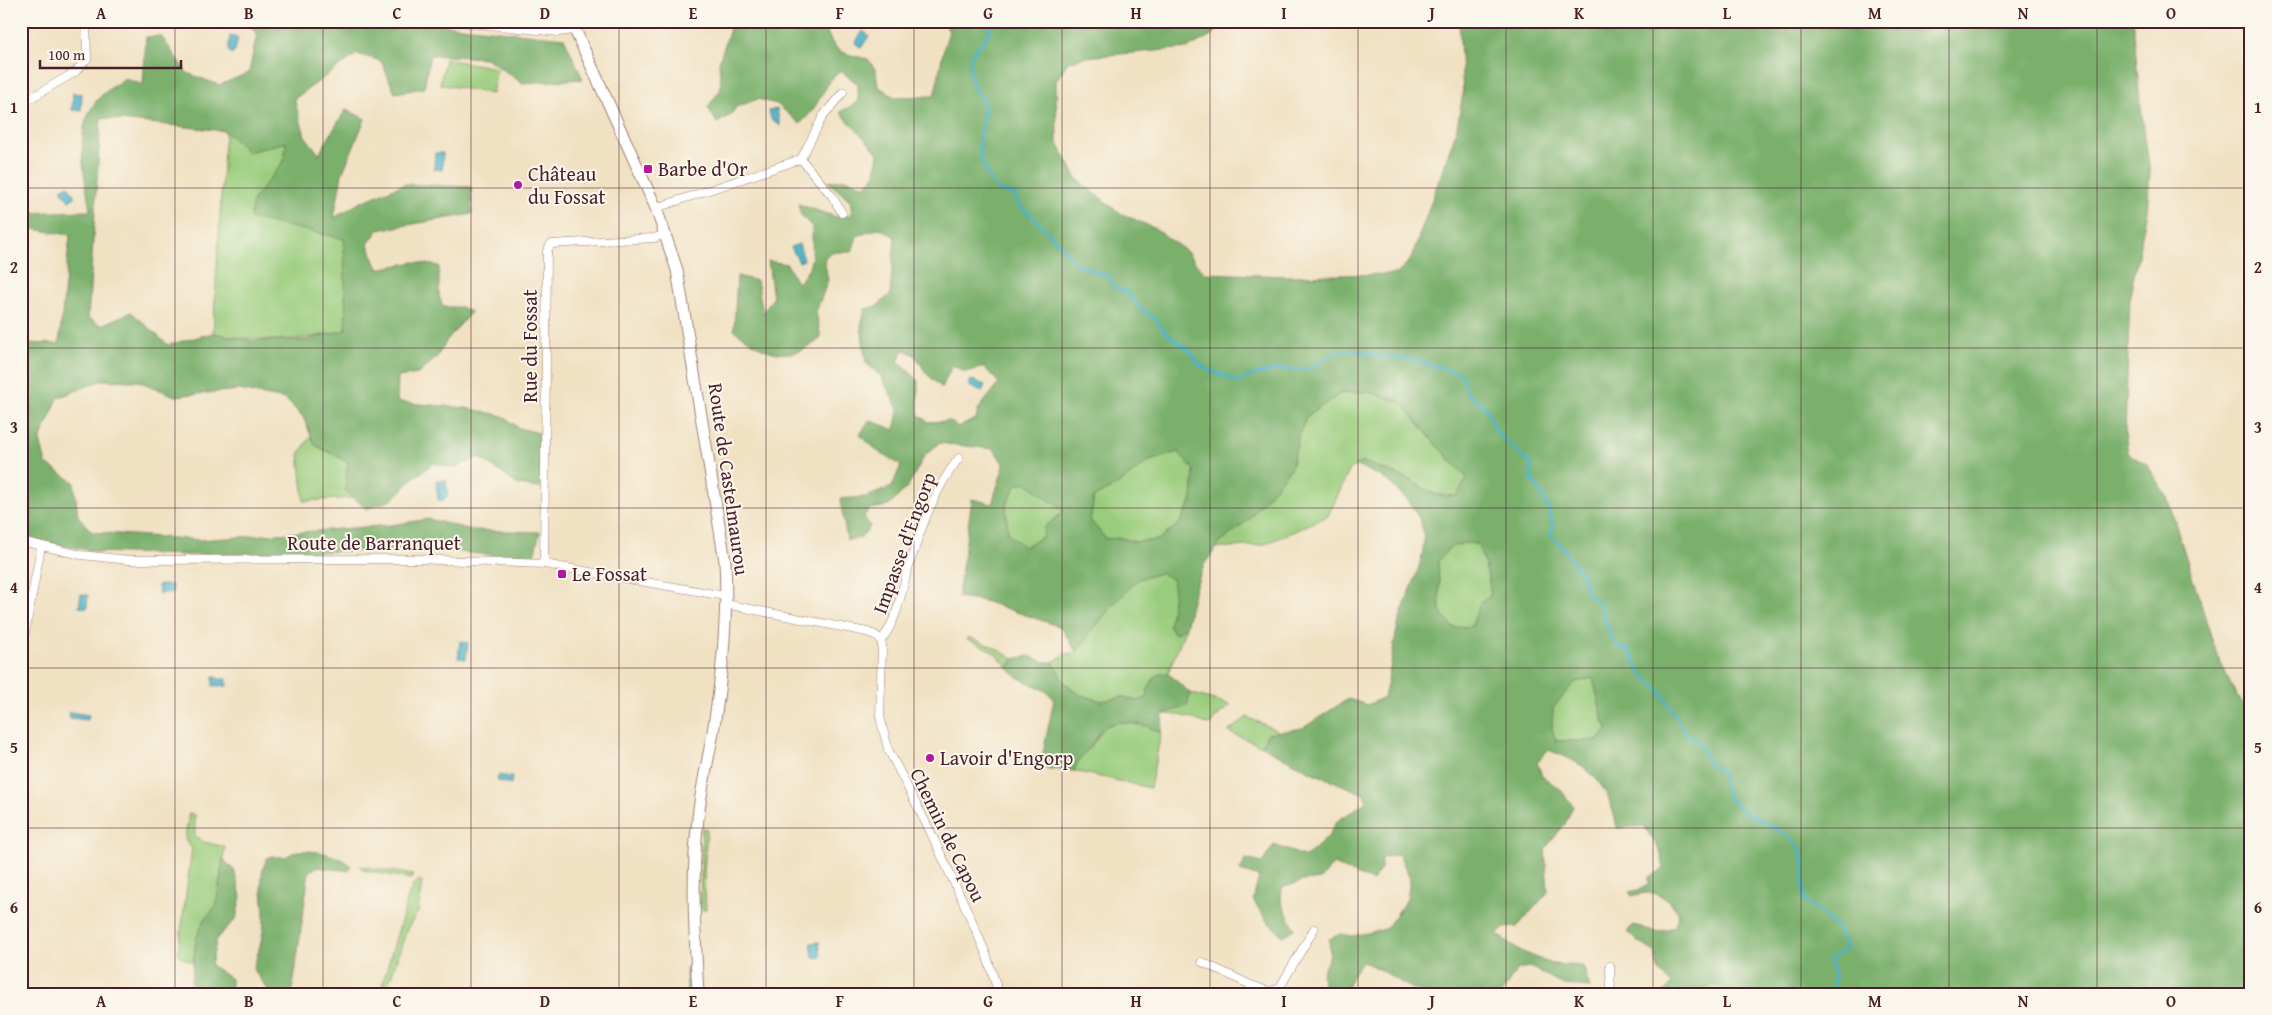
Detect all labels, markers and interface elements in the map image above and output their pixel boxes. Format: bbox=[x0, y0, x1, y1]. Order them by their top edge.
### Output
text: A bbox=[96, 1, 107, 25]
text: B bbox=[244, 1, 254, 25]
text: C bbox=[392, 1, 402, 25]
text: D bbox=[540, 1, 550, 25]
text: E bbox=[689, 1, 698, 25]
text: F bbox=[836, 1, 844, 25]
text: G bbox=[983, 1, 993, 25]
text: H bbox=[1130, 1, 1142, 25]
text: I bbox=[1281, 1, 1287, 25]
text: J bbox=[1426, 1, 1435, 25]
text: K bbox=[1574, 1, 1585, 25]
text: L bbox=[1723, 1, 1732, 25]
text: M bbox=[1868, 1, 1882, 25]
text: N bbox=[2018, 1, 2029, 25]
text: O bbox=[2166, 1, 2176, 25]
scale bar bbox=[40, 38, 181, 70]
text: 100 m bbox=[48, 44, 86, 65]
text: 1 bbox=[10, 95, 18, 119]
text: 1 bbox=[2254, 95, 2262, 119]
place label: Barbe d'Or bbox=[658, 154, 747, 183]
place label: Château du Fossat bbox=[528, 159, 605, 211]
marker: Barbe d'Or bbox=[642, 163, 654, 175]
marker: Château du Fossat bbox=[512, 179, 524, 191]
text: 2 bbox=[10, 255, 18, 279]
text: 2 bbox=[2254, 255, 2262, 279]
street label: Rue du Fossat bbox=[515, 289, 544, 403]
street label: Route de Castelmaurou bbox=[702, 381, 757, 577]
text: 3 bbox=[10, 415, 18, 439]
text: 3 bbox=[2254, 415, 2262, 439]
street label: Impasse d'Engorp bbox=[864, 468, 943, 618]
street label: Route de Barranquet bbox=[287, 528, 461, 557]
place label: Le Fossat bbox=[572, 559, 647, 588]
marker: Le Fossat bbox=[556, 568, 568, 580]
text: 4 bbox=[10, 575, 18, 599]
text: 4 bbox=[2254, 575, 2262, 599]
text: 5 bbox=[10, 735, 18, 759]
text: 5 bbox=[2254, 735, 2262, 759]
place label: Lavoir d'Engorp bbox=[940, 743, 1073, 772]
marker: Lavoir d'Engorp bbox=[924, 752, 936, 764]
street label: Chemin de Capou bbox=[903, 763, 993, 907]
text: 6 bbox=[10, 895, 18, 919]
text: 6 bbox=[2254, 895, 2262, 919]
text: A bbox=[96, 989, 107, 1013]
text: B bbox=[244, 989, 254, 1013]
text: C bbox=[392, 989, 402, 1013]
text: D bbox=[540, 989, 550, 1013]
text: E bbox=[689, 989, 698, 1013]
text: F bbox=[836, 989, 844, 1013]
text: G bbox=[983, 989, 993, 1013]
text: H bbox=[1130, 989, 1142, 1013]
text: I bbox=[1281, 989, 1287, 1013]
text: J bbox=[1426, 989, 1435, 1013]
text: K bbox=[1574, 989, 1585, 1013]
text: L bbox=[1723, 989, 1732, 1013]
text: M bbox=[1868, 989, 1882, 1013]
text: N bbox=[2018, 989, 2029, 1013]
text: O bbox=[2166, 989, 2176, 1013]

